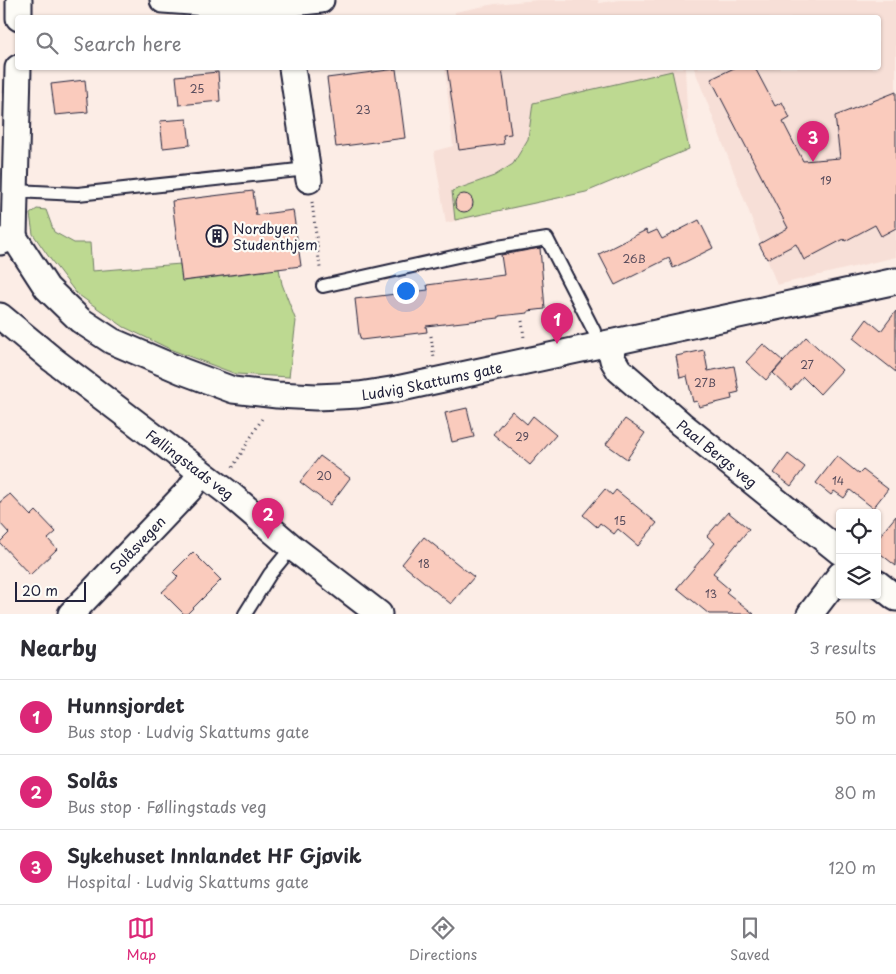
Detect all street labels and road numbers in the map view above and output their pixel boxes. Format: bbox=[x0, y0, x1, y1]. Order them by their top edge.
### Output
street label: Ludvig Skattums gate bbox=[360, 356, 504, 405]
street label: Paal Bergs veg bbox=[673, 414, 762, 492]
street label: Føllingstads veg bbox=[142, 424, 238, 504]
street label: Solåsvegen bbox=[105, 511, 170, 578]

